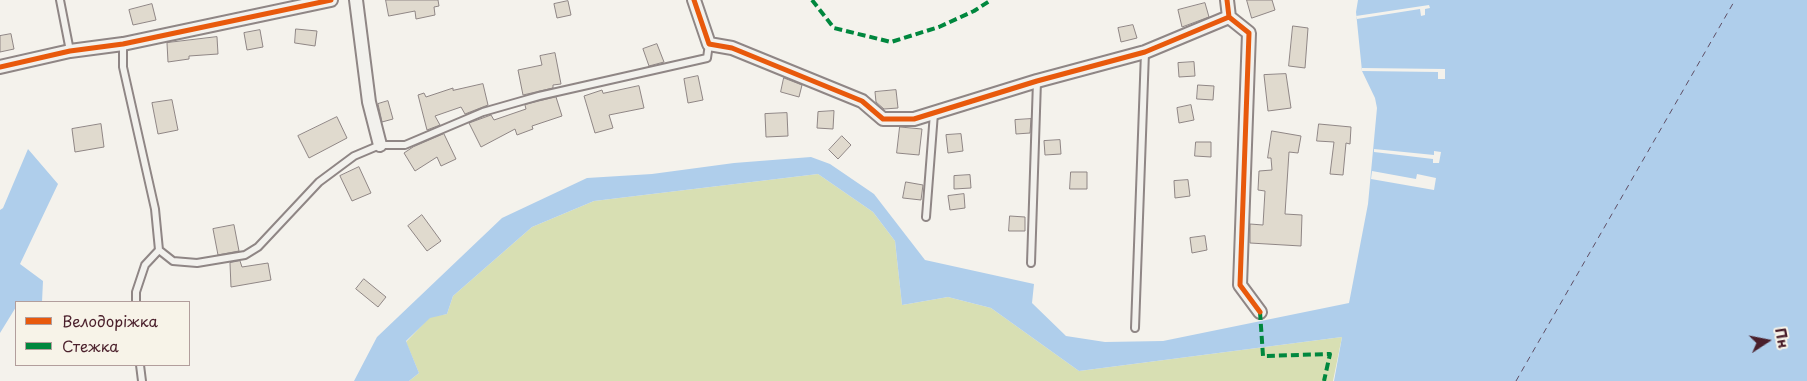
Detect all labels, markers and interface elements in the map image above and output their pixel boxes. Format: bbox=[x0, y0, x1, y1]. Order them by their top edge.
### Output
legend bbox=[15, 301, 190, 366]
text: Велодоріжка bbox=[62, 309, 158, 332]
north arrow bbox=[1742, 316, 1792, 366]
text: Пн bbox=[1770, 326, 1794, 350]
text: Стежка bbox=[62, 334, 119, 357]

